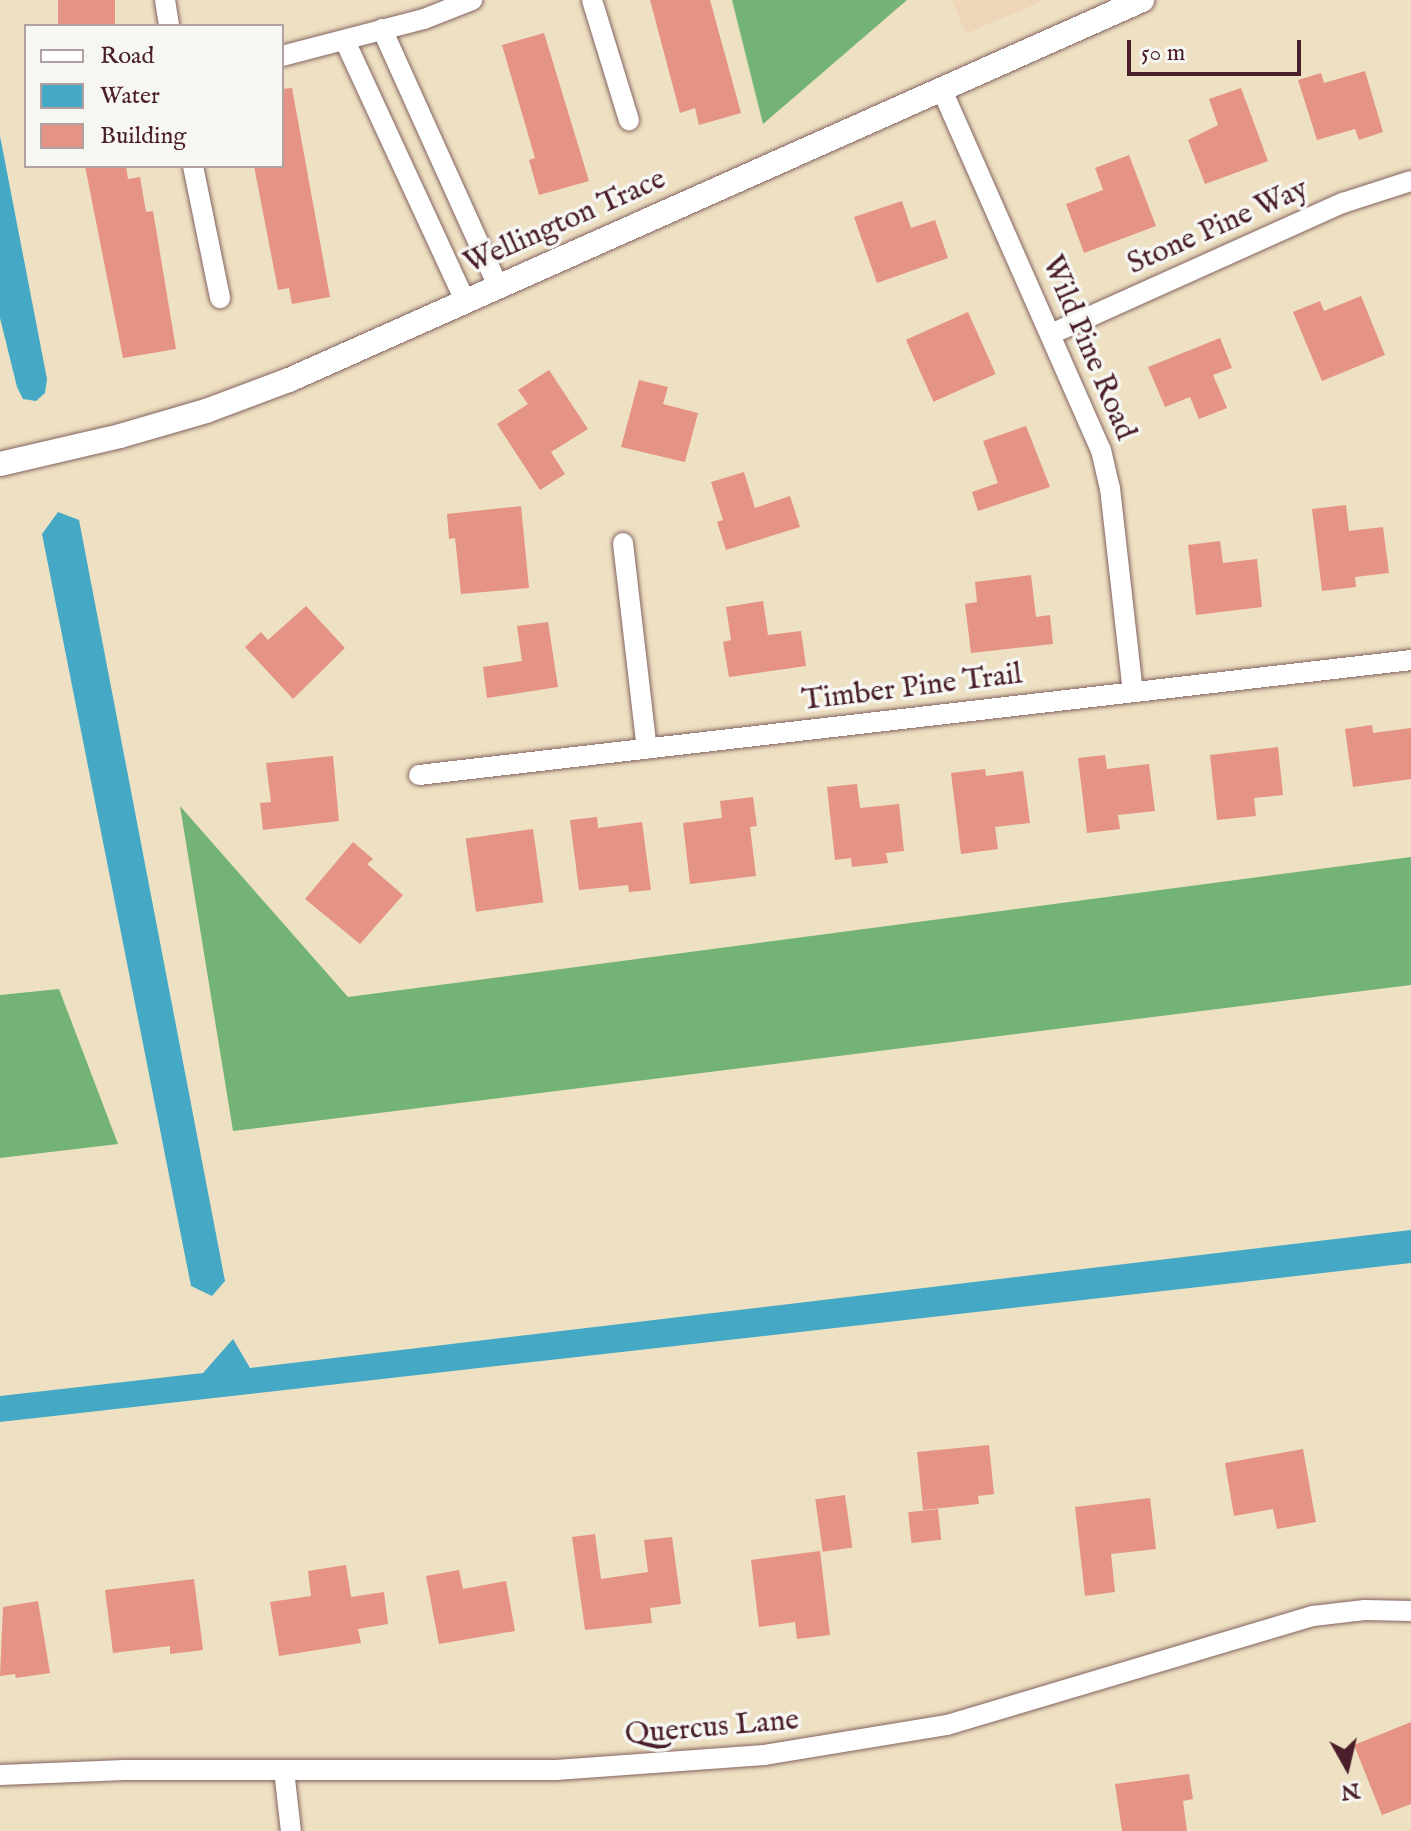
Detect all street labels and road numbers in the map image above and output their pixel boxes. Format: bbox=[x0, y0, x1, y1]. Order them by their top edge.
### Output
street label: Wellington Trace bbox=[459, 161, 671, 283]
street label: Stone Pine Way bbox=[1122, 171, 1314, 283]
street label: Wild Pine Road bbox=[1033, 250, 1143, 446]
street label: Timber Pine Trail bbox=[800, 657, 1024, 719]
street label: Quercus Lane bbox=[624, 1702, 800, 1754]

